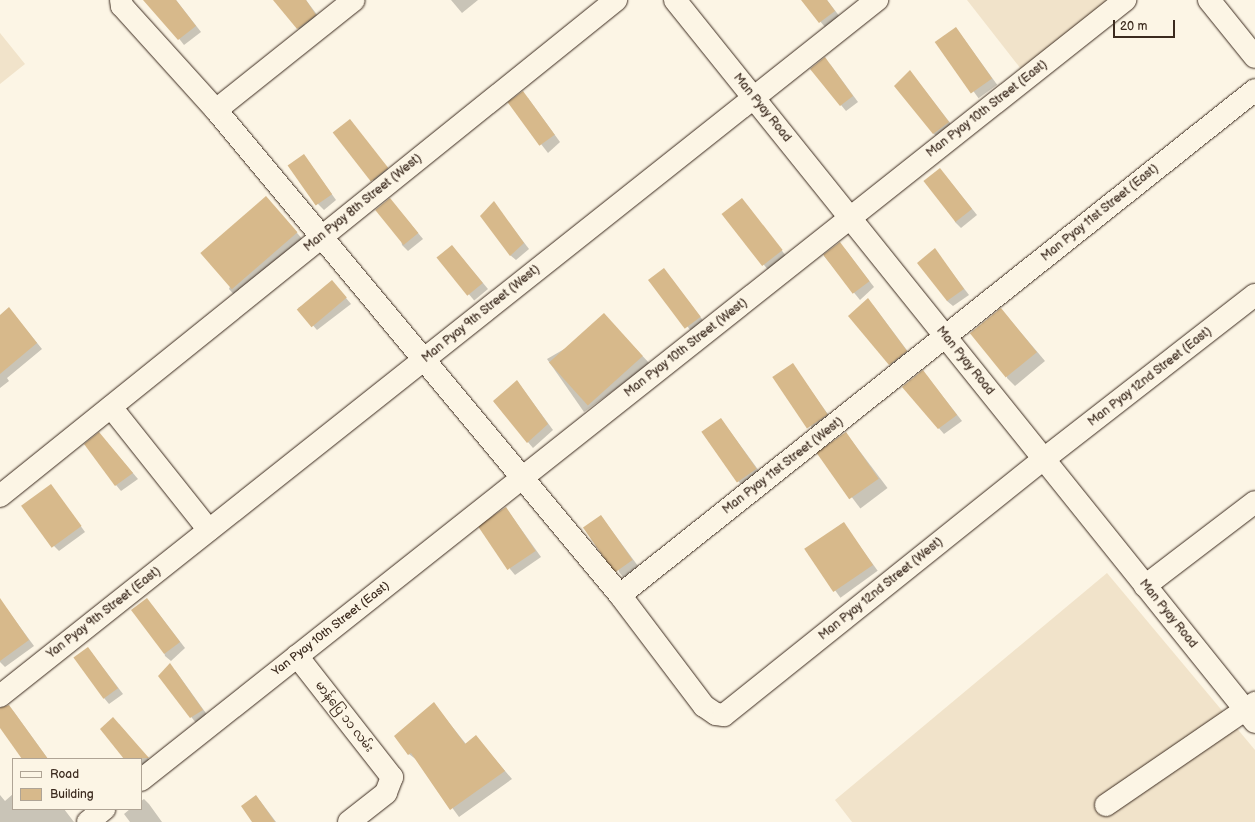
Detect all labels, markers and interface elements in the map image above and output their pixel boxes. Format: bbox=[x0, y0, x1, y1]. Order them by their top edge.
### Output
scale bar bbox=[1115, 12, 1177, 38]
text: 20 m bbox=[1120, 19, 1147, 34]
street label: Man Pyay 10th Street (East) bbox=[923, 57, 1051, 161]
street label: Man Pyay Road bbox=[730, 71, 794, 145]
street label: Man Pyay 8th Street (West) bbox=[301, 151, 425, 255]
street label: Man Pyay 11st Street (East) bbox=[1038, 161, 1162, 265]
street label: Man Pyay 9th Street (West) bbox=[419, 262, 543, 366]
street label: Man Pyay 10th Street (West) bbox=[621, 295, 751, 401]
street label: Man Pyay Road bbox=[933, 324, 997, 398]
street label: Man Pyay 12nd Street (East) bbox=[1085, 324, 1215, 430]
street label: Man Pyay 11st Street (West) bbox=[720, 414, 846, 518]
street label: Man Pyay 12nd Street (West) bbox=[816, 534, 946, 644]
street label: Yan Pyay 9th Street (East) bbox=[44, 564, 164, 662]
street label: Man Pyay Road bbox=[1136, 577, 1200, 651]
street label: Yan Pyay 10th Street (East) bbox=[269, 578, 393, 680]
street label: မာန်ပြေ ၁၁ လမ်း bbox=[312, 679, 376, 755]
legend bbox=[12, 758, 142, 810]
text: Road bbox=[50, 767, 79, 782]
text: Building bbox=[50, 787, 94, 802]

